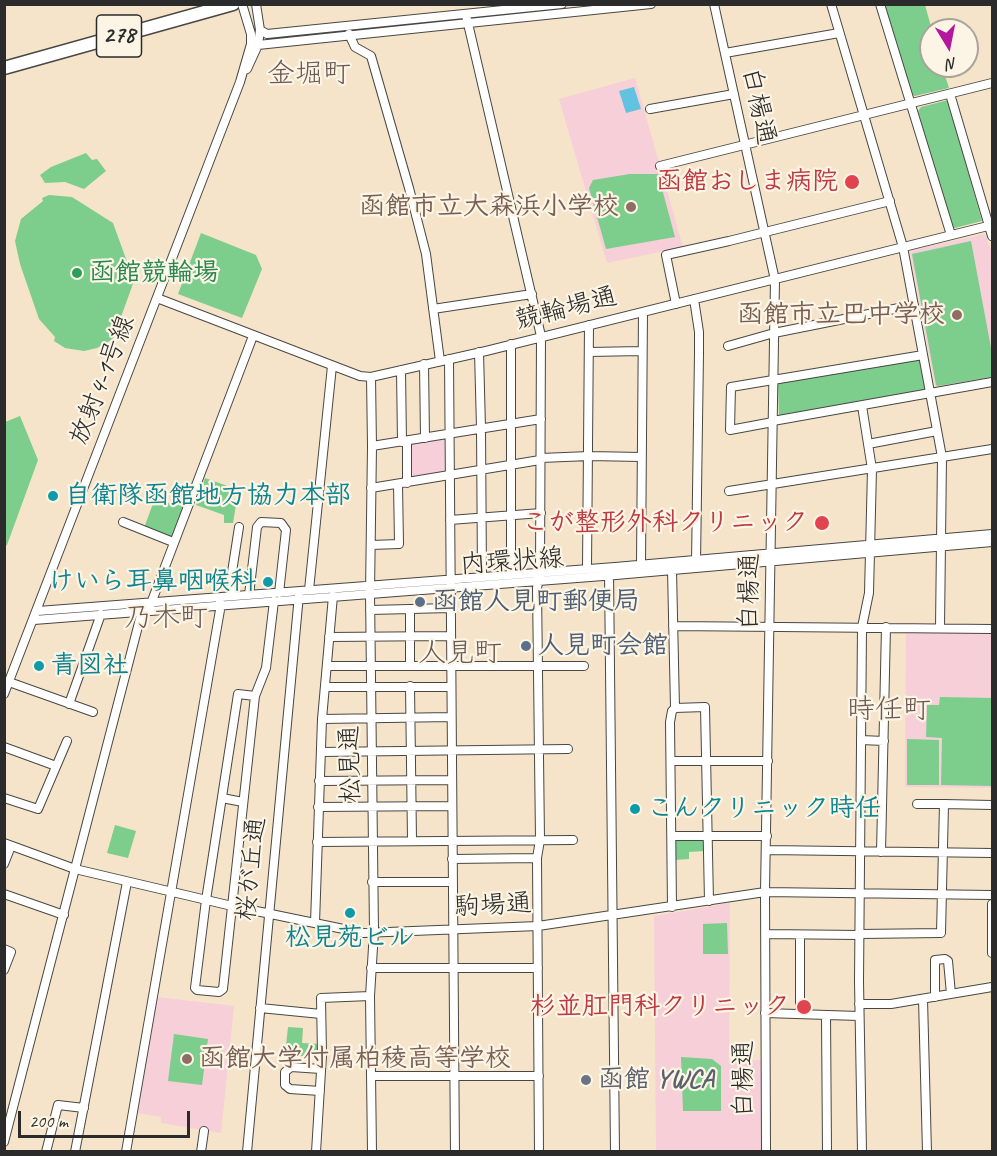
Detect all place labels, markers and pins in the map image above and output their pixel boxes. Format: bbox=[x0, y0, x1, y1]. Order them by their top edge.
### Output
place label: 函館おしま病院 bbox=[656, 166, 838, 198]
marker: 函館おしま病院 bbox=[843, 173, 861, 191]
place label: 函館市立大森浜小学校 bbox=[359, 191, 619, 223]
marker: 函館市立大森浜小学校 bbox=[624, 200, 638, 214]
place label: 函館競輪場 bbox=[89, 257, 219, 289]
marker: 函館競輪場 bbox=[70, 266, 84, 280]
place label: 函館市立巴中学校 bbox=[737, 299, 945, 331]
marker: 函館市立巴中学校 bbox=[950, 308, 964, 322]
place label: 自衛隊函館地方協力本部 bbox=[65, 480, 351, 512]
marker: 自衛隊函館地方協力本部 bbox=[46, 489, 60, 503]
place label: こが整形外科クリニック bbox=[522, 507, 808, 539]
marker: こが整形外科クリニック bbox=[813, 514, 831, 532]
place label: けいら耳鼻咽喉科 bbox=[48, 566, 256, 598]
marker: けいら耳鼻咽喉科 bbox=[261, 575, 275, 589]
place label: 函館人見町郵便局 bbox=[432, 586, 640, 618]
marker: 函館人見町郵便局 bbox=[413, 595, 427, 609]
place label: 人見町会館 bbox=[538, 630, 668, 662]
marker: 人見町会館 bbox=[519, 639, 533, 653]
place label: 青図社 bbox=[51, 650, 129, 682]
marker: 青図社 bbox=[32, 659, 46, 673]
place label: こんクリニック時任 bbox=[647, 793, 881, 825]
marker: こんクリニック時任 bbox=[628, 802, 642, 816]
marker: 松見苑ビル bbox=[343, 906, 357, 920]
place label: 松見苑ビル bbox=[285, 922, 415, 954]
place label: 杉並肛門科クリニック bbox=[530, 991, 790, 1023]
marker: 杉並肛門科クリニック bbox=[795, 998, 813, 1016]
place label: 函館大学付属柏稜高等学校 bbox=[199, 1043, 511, 1075]
marker: 函館大学付属柏稜高等学校 bbox=[180, 1052, 194, 1066]
place label: 函館 YWCA bbox=[598, 1064, 714, 1096]
marker: 函館 YWCA bbox=[579, 1073, 593, 1087]

